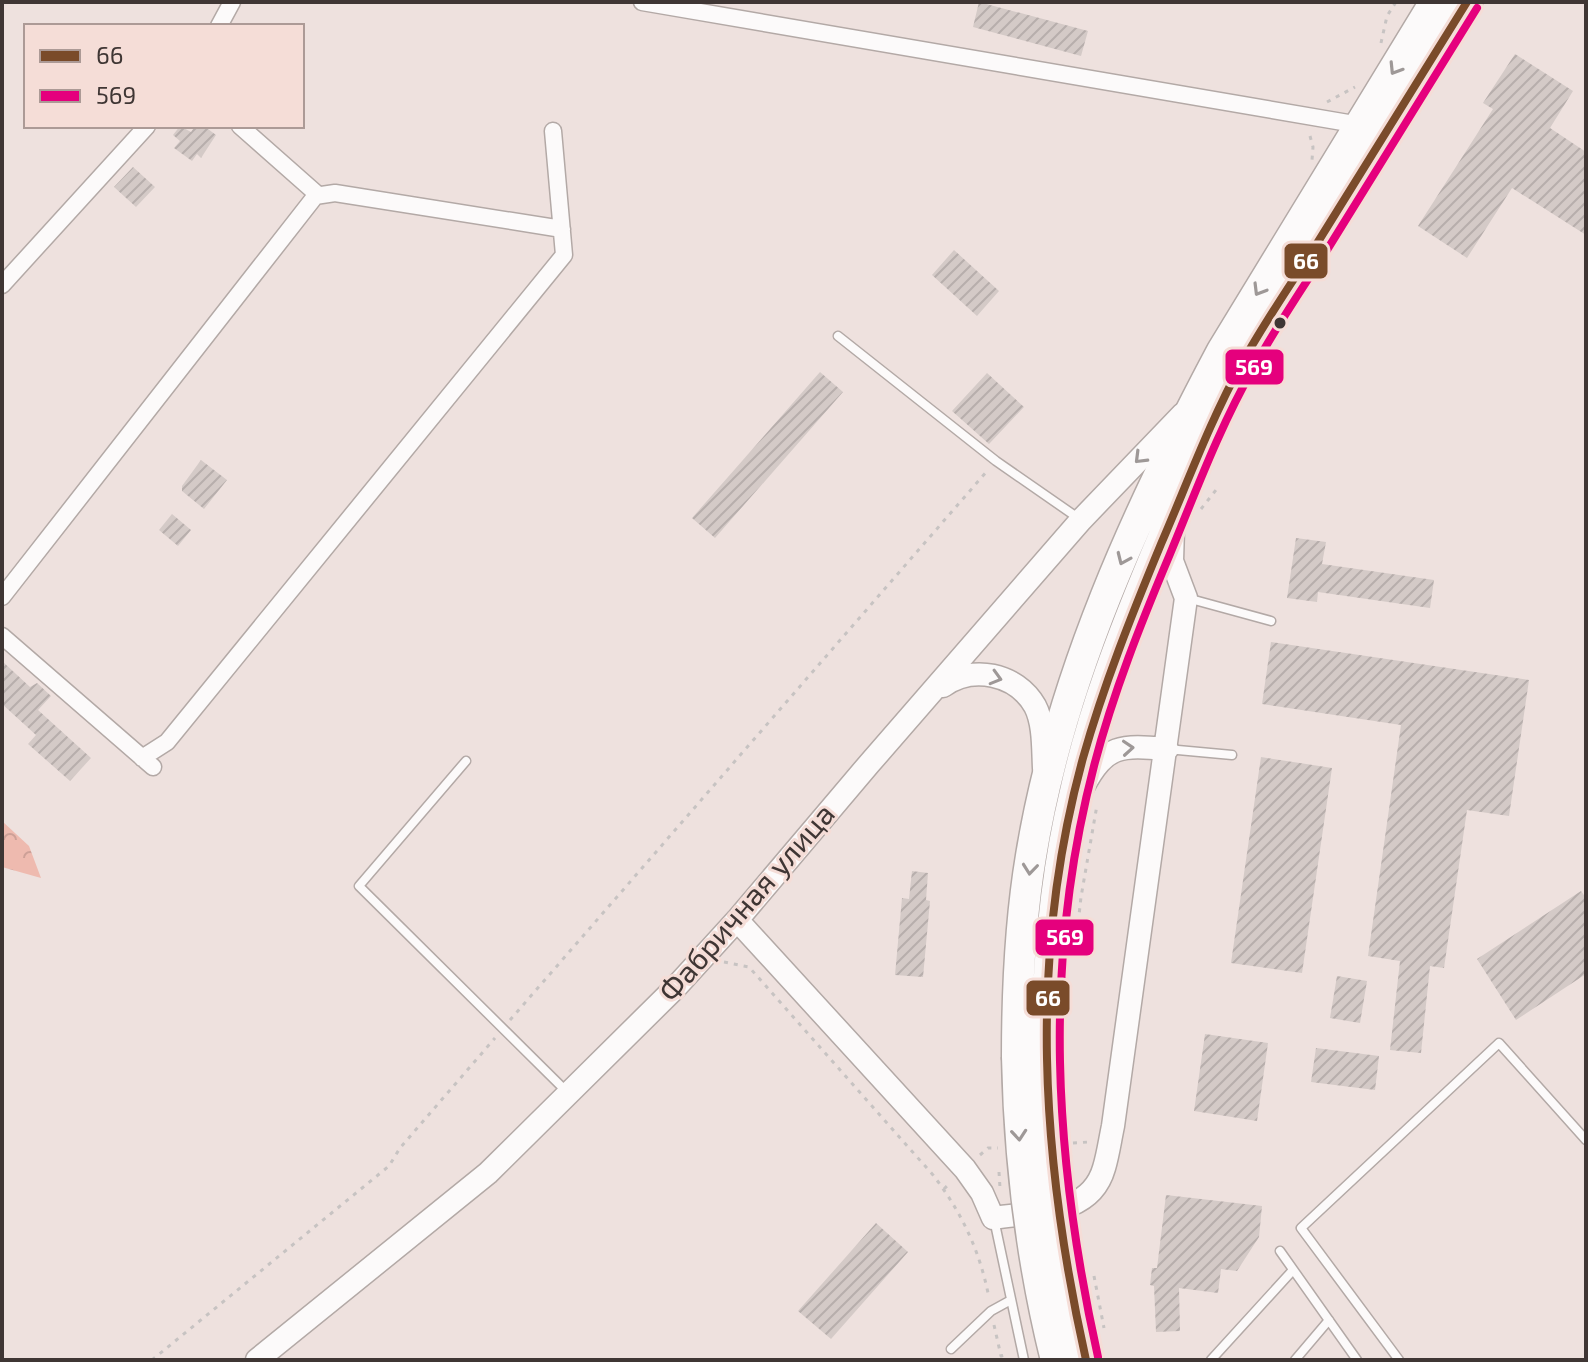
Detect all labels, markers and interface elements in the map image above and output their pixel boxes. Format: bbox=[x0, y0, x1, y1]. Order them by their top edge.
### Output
legend bbox=[24, 24, 304, 128]
text: 66 bbox=[96, 40, 123, 69]
one-way arrow bbox=[1389, 60, 1404, 74]
text: 569 bbox=[96, 80, 136, 109]
line badge: 66 bbox=[1283, 242, 1329, 280]
text: 66 bbox=[1293, 247, 1319, 273]
one-way arrow bbox=[1253, 281, 1269, 296]
unlabelled marker bbox=[1272, 315, 1288, 331]
line badge: 569 bbox=[1224, 348, 1285, 386]
text: 569 bbox=[1235, 353, 1273, 379]
one-way arrow bbox=[1135, 449, 1149, 463]
one-way arrow bbox=[1116, 551, 1132, 565]
one-way arrow bbox=[988, 669, 1002, 685]
one-way arrow bbox=[1122, 740, 1135, 757]
street label: Фабричная улица bbox=[650, 795, 842, 1009]
one-way arrow bbox=[1021, 863, 1038, 876]
line badge: 569 bbox=[1034, 918, 1095, 957]
text: 569 bbox=[1046, 923, 1084, 949]
line badge: 66 bbox=[1025, 979, 1071, 1017]
text: 66 bbox=[1035, 984, 1061, 1010]
one-way arrow bbox=[1010, 1129, 1027, 1142]

